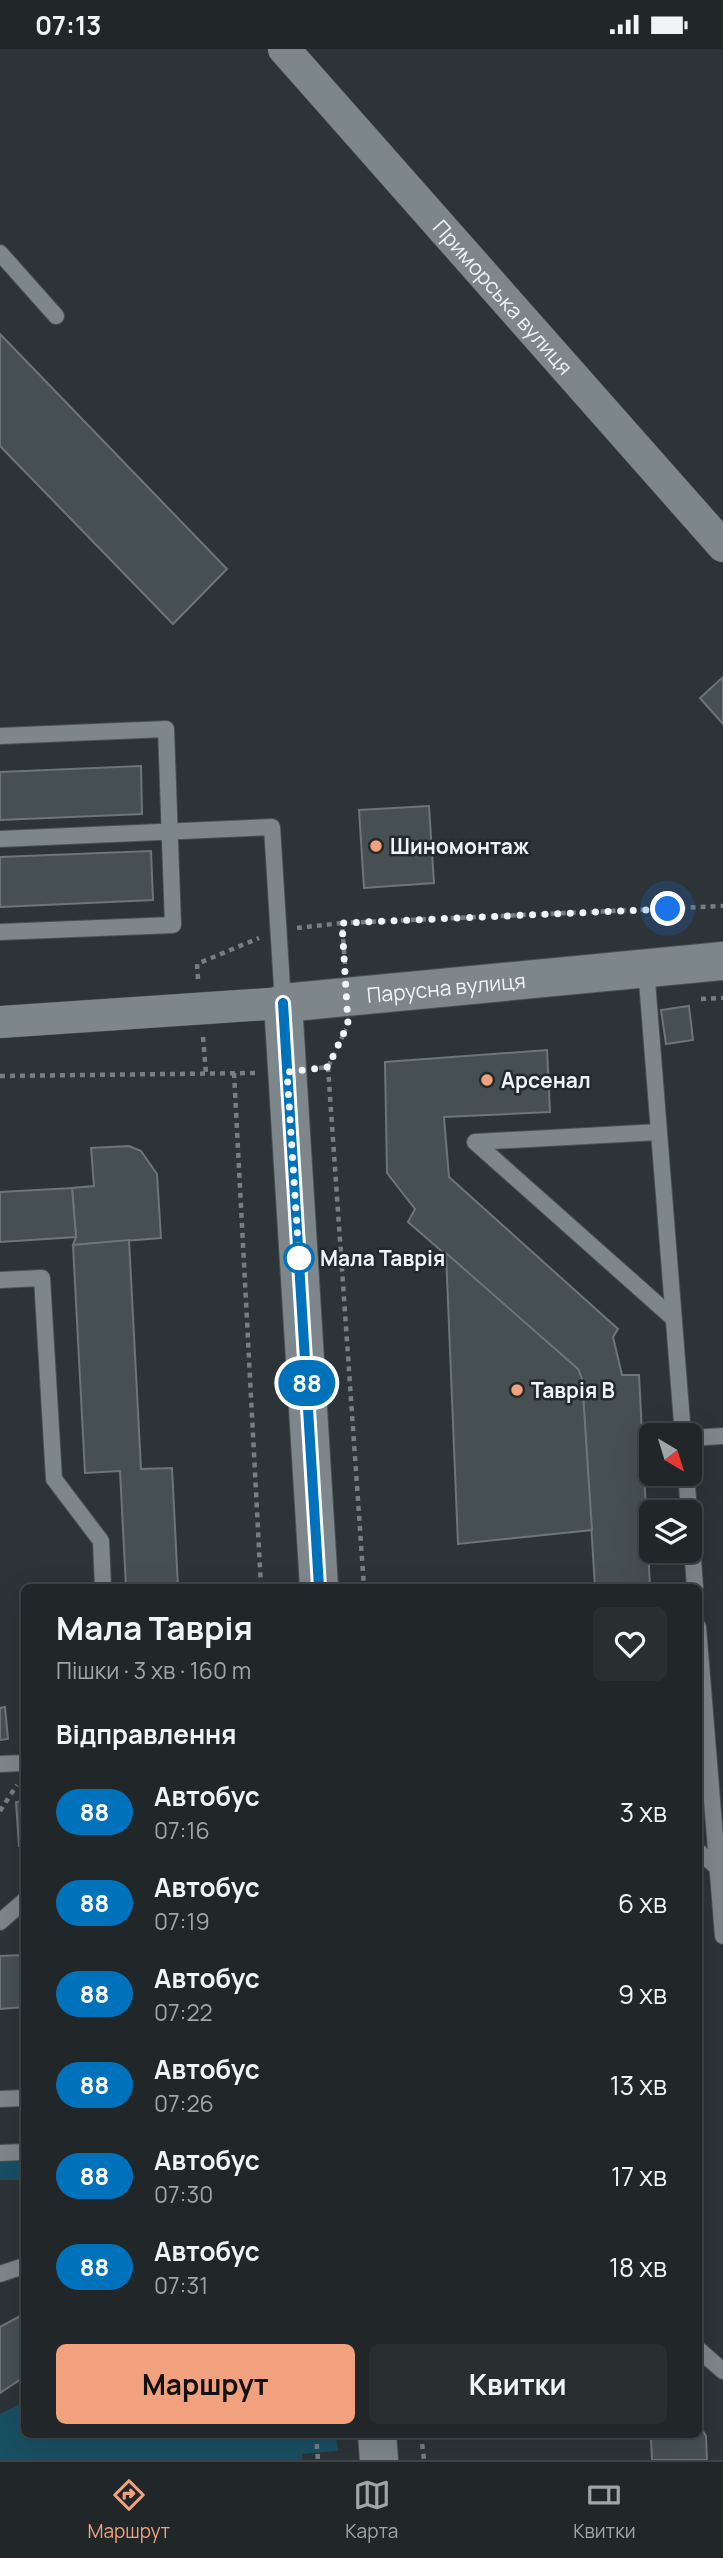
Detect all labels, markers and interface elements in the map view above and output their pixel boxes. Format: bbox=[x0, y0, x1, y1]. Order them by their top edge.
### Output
text: 07:13 bbox=[35, 7, 101, 43]
street label: Приморська вулиця bbox=[427, 214, 579, 381]
place label: Шиномонтаж bbox=[390, 832, 529, 860]
marker: Шиномонтаж bbox=[368, 838, 384, 854]
your location bbox=[650, 891, 685, 926]
street label: Парусна вулиця bbox=[366, 966, 527, 1009]
place label: Арсенал bbox=[501, 1066, 591, 1094]
marker: Арсенал bbox=[479, 1072, 495, 1088]
marker: Мала Таврія bbox=[284, 1243, 314, 1273]
place label: Мала Таврія bbox=[320, 1244, 445, 1272]
line badge: 88 bbox=[276, 1360, 338, 1406]
text: 88 bbox=[292, 1366, 322, 1399]
place label: Таврія В bbox=[531, 1376, 615, 1404]
marker: Таврія В bbox=[509, 1382, 525, 1398]
north arrow bbox=[639, 1423, 702, 1486]
map controls bbox=[639, 1423, 702, 1563]
button: layers bbox=[639, 1500, 702, 1563]
text: Мала Таврія bbox=[56, 1605, 253, 1650]
button: heart bbox=[593, 1607, 667, 1681]
text: Пішки · 3 хв · 160 m bbox=[56, 1654, 251, 1686]
text: Відправлення bbox=[56, 1716, 236, 1752]
text: Автобус bbox=[154, 1778, 260, 1814]
text: 3 хв bbox=[620, 1794, 667, 1830]
text: 88 bbox=[80, 1795, 109, 1828]
text: 07:16 bbox=[154, 1814, 210, 1846]
text: Автобус bbox=[154, 1869, 260, 1905]
text: 6 хв bbox=[618, 1885, 667, 1921]
text: 88 bbox=[80, 1886, 109, 1919]
text: 07:19 bbox=[154, 1905, 210, 1937]
text: Автобус bbox=[154, 1960, 260, 1996]
text: 9 хв bbox=[618, 1976, 667, 2012]
text: 88 bbox=[80, 1977, 109, 2010]
text: 07:22 bbox=[154, 1996, 213, 2028]
text: Автобус bbox=[154, 2051, 260, 2087]
text: 13 хв bbox=[610, 2067, 667, 2103]
text: 88 bbox=[80, 2068, 109, 2101]
text: 07:26 bbox=[154, 2087, 214, 2119]
text: Автобус bbox=[154, 2142, 260, 2178]
text: 17 хв bbox=[611, 2158, 667, 2194]
text: 88 bbox=[80, 2159, 109, 2192]
text: 07:30 bbox=[154, 2178, 213, 2210]
text: Автобус bbox=[154, 2233, 260, 2269]
text: 18 хв bbox=[609, 2249, 667, 2285]
text: 88 bbox=[80, 2250, 109, 2283]
text: 07:31 bbox=[154, 2269, 208, 2301]
button: Маршрут bbox=[56, 2344, 355, 2424]
button: Квитки bbox=[369, 2344, 667, 2424]
tab: Маршрут bbox=[88, 2476, 170, 2544]
tab: Карта bbox=[345, 2476, 398, 2544]
tab: Квитки bbox=[573, 2476, 635, 2544]

